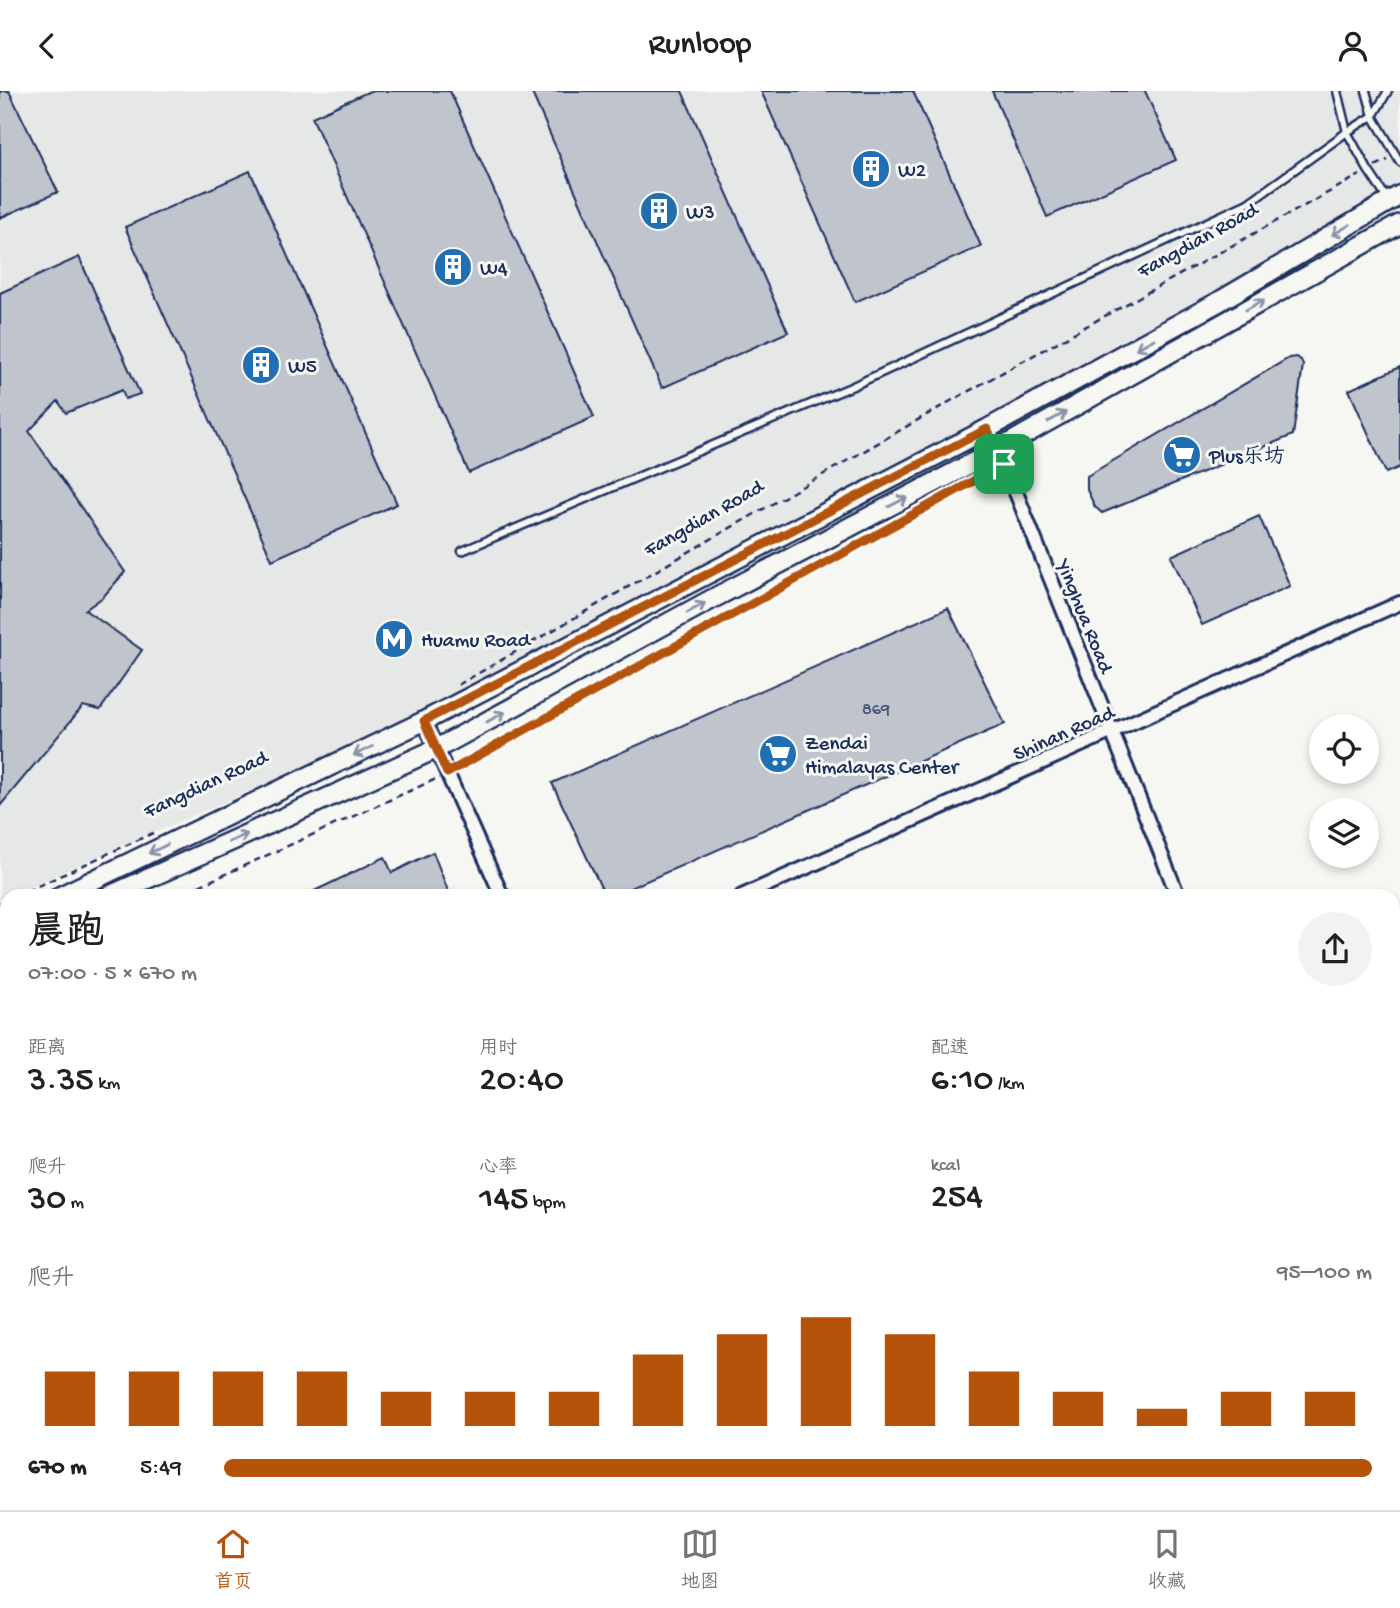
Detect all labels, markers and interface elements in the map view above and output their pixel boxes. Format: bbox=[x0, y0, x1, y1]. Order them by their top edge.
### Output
icon: back bbox=[28, 27, 66, 65]
text: Runloop bbox=[649, 27, 752, 65]
icon: person bbox=[1334, 27, 1372, 65]
building icon: W2 bbox=[850, 148, 892, 190]
place label: W2 bbox=[898, 160, 926, 185]
building icon: W3 bbox=[638, 190, 680, 232]
street label: Fangdian Road bbox=[1133, 198, 1265, 286]
place label: W3 bbox=[686, 202, 715, 227]
one-way arrow bbox=[1332, 223, 1352, 237]
building icon: W4 bbox=[432, 246, 474, 288]
place label: W4 bbox=[480, 258, 508, 283]
one-way arrow bbox=[1245, 298, 1265, 312]
one-way arrow bbox=[1135, 337, 1155, 351]
building icon: W5 bbox=[240, 344, 282, 386]
place label: W5 bbox=[288, 356, 317, 381]
one-way arrow bbox=[1046, 410, 1067, 423]
pin bbox=[974, 434, 1034, 494]
supermarket icon: Plus乐坊 bbox=[1161, 434, 1203, 476]
icon: arrive bbox=[985, 445, 1023, 483]
place label: Plus乐坊 bbox=[1208, 445, 1285, 471]
street label: Fangdian Road bbox=[640, 475, 770, 565]
one-way arrow bbox=[887, 495, 908, 509]
street label: Yinghua Road bbox=[1048, 555, 1117, 679]
one-way arrow bbox=[685, 601, 706, 614]
metro station icon: Huamu Road bbox=[373, 618, 415, 660]
place label: Huamu Road bbox=[421, 630, 532, 655]
house number: 869 bbox=[862, 700, 890, 721]
street label: Shinan Road bbox=[1010, 701, 1120, 769]
one-way arrow bbox=[485, 709, 506, 723]
map controls bbox=[1309, 714, 1379, 868]
button: locate bbox=[1309, 714, 1379, 784]
supermarket icon: Zendai Himalayas Center bbox=[757, 733, 799, 775]
place label: Zendai Himalayas Center bbox=[805, 733, 960, 782]
one-way arrow bbox=[353, 745, 374, 758]
street label: Fangdian Road bbox=[140, 746, 274, 826]
button: layers bbox=[1309, 798, 1379, 868]
one-way arrow bbox=[227, 831, 248, 844]
one-way arrow bbox=[148, 843, 169, 857]
button: share bbox=[1298, 912, 1372, 986]
text: 晨跑 bbox=[28, 913, 104, 957]
text: 07:00 · 5 × 670 m bbox=[28, 961, 197, 988]
text: 距离 bbox=[28, 1038, 66, 1061]
text: 用时 bbox=[479, 1038, 517, 1061]
text: 配速 bbox=[931, 1038, 969, 1061]
text: 3.35 bbox=[28, 1061, 94, 1102]
text: 20:40 bbox=[479, 1061, 564, 1102]
text: 6:10 bbox=[931, 1061, 993, 1102]
text: km bbox=[94, 1073, 120, 1096]
text: /km bbox=[993, 1073, 1024, 1096]
text: kcal bbox=[931, 1155, 960, 1178]
text: 爬升 bbox=[28, 1157, 66, 1180]
text: 心率 bbox=[479, 1157, 517, 1180]
text: 254 bbox=[931, 1178, 983, 1219]
text: 30 bbox=[28, 1180, 66, 1221]
text: 145 bbox=[479, 1180, 528, 1221]
text: m bbox=[66, 1192, 84, 1215]
text: bpm bbox=[528, 1192, 566, 1215]
text: 95–100 m bbox=[1277, 1260, 1372, 1287]
text: 爬升 bbox=[28, 1266, 74, 1293]
text: 670 m bbox=[28, 1455, 86, 1482]
text: 5:49 bbox=[140, 1455, 182, 1482]
tab: 首页 bbox=[214, 1525, 252, 1595]
tab: 地图 bbox=[681, 1525, 719, 1595]
tab: 收藏 bbox=[1148, 1525, 1186, 1595]

